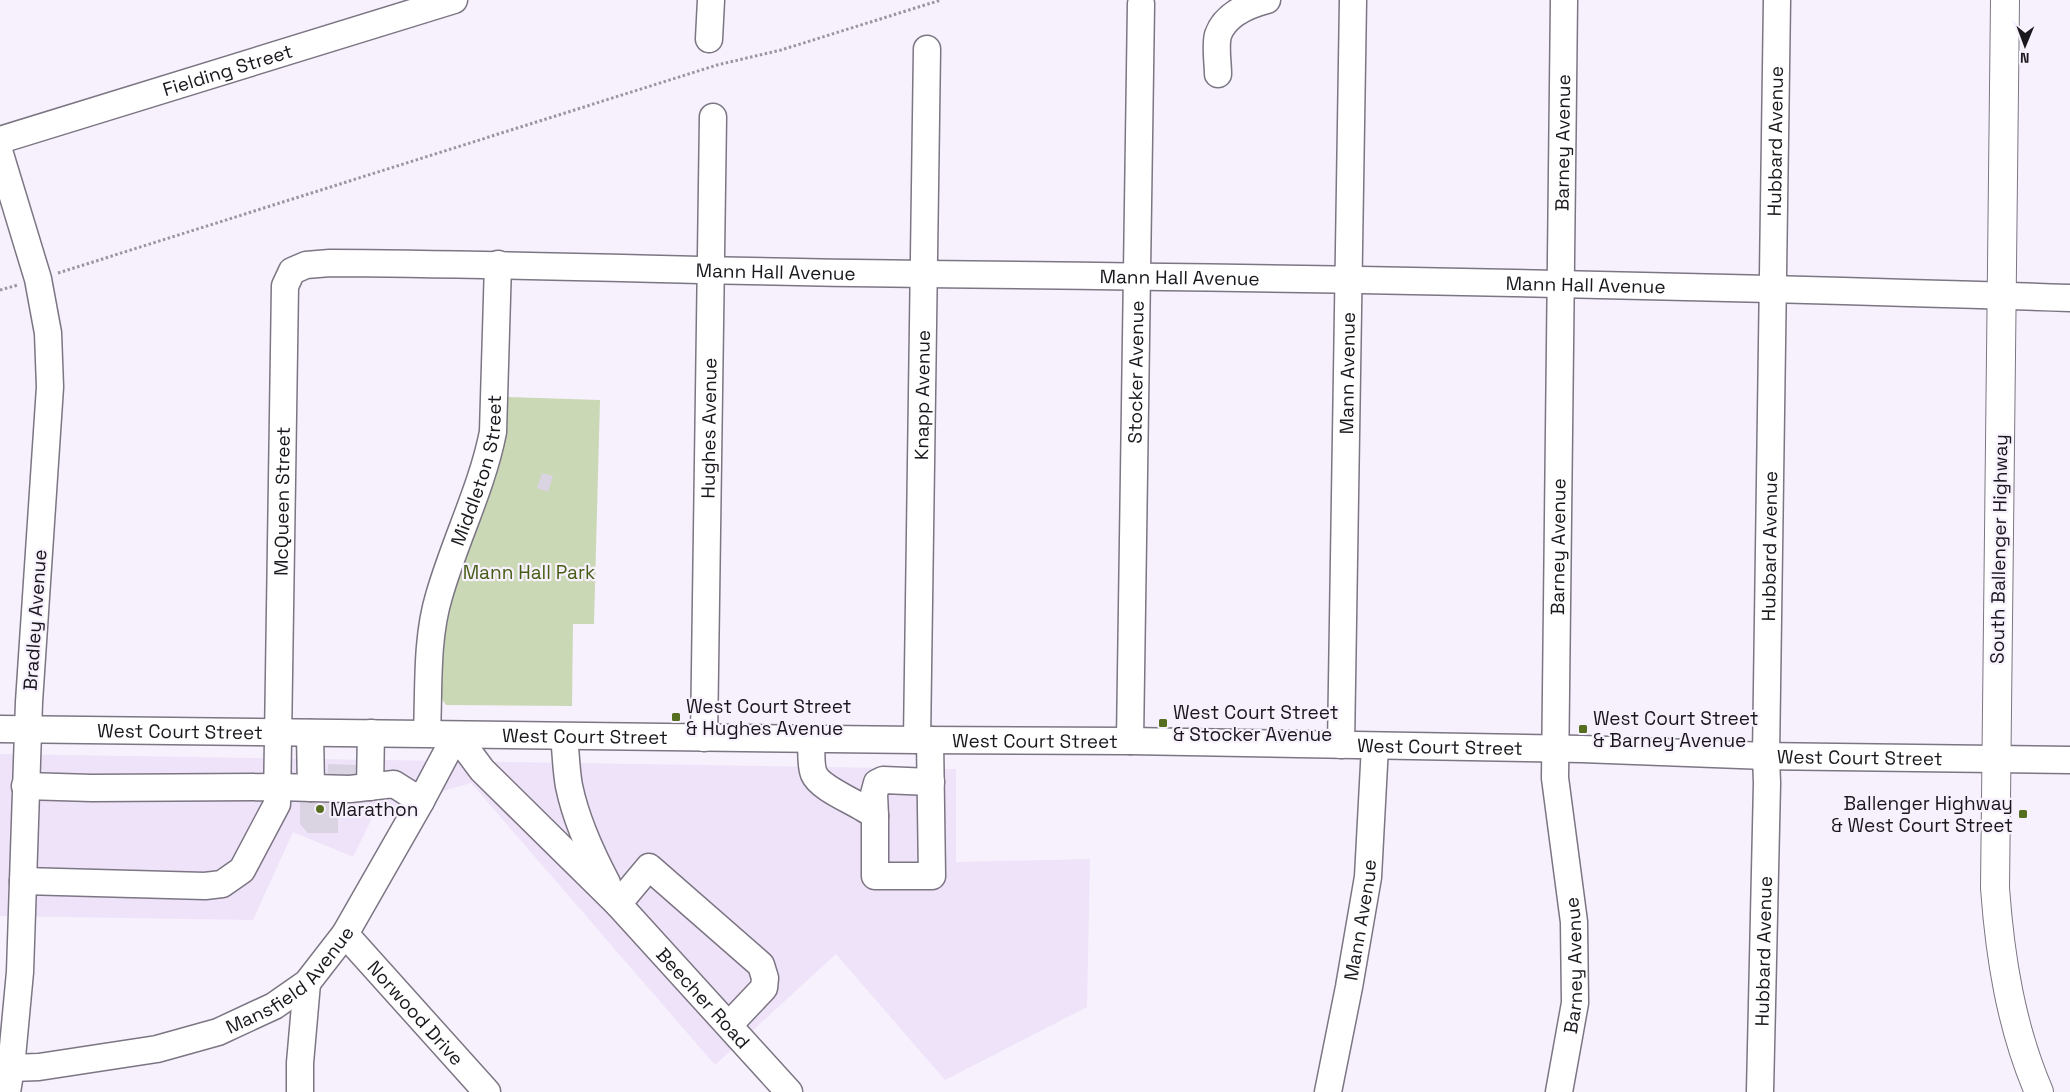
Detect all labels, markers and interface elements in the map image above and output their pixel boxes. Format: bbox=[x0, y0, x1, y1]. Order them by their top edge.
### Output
north arrow bbox=[2000, 20, 2050, 70]
street label: Fielding Street bbox=[159, 38, 295, 102]
text: N bbox=[2020, 49, 2030, 67]
street label: Hubbard Avenue bbox=[1761, 66, 1789, 217]
street label: Barney Avenue bbox=[1549, 74, 1576, 211]
street label: Mann Hall Avenue bbox=[695, 257, 856, 286]
street label: Mann Hall Avenue bbox=[1099, 264, 1260, 291]
street label: Mann Hall Avenue bbox=[1505, 270, 1666, 299]
street label: Stocker Avenue bbox=[1122, 300, 1149, 444]
street label: Mann Avenue bbox=[1334, 312, 1360, 434]
street label: Knapp Avenue bbox=[909, 330, 935, 460]
street label: Hughes Avenue bbox=[695, 357, 722, 499]
street label: Middleton Street bbox=[445, 394, 507, 549]
street label: McQueen Street bbox=[268, 426, 295, 576]
street label: South Ballenger Highway bbox=[1984, 434, 2014, 664]
street label: Hubbard Avenue bbox=[1755, 471, 1783, 621]
street label: Barney Avenue bbox=[1544, 478, 1571, 615]
street label: Bradley Avenue bbox=[18, 549, 52, 691]
park label: Mann Hall Park bbox=[463, 560, 595, 585]
place label: West Court Street & Hughes Avenue bbox=[686, 694, 851, 741]
place label: West Court Street & Stocker Avenue bbox=[1173, 700, 1338, 747]
place label: West Court Street & Barney Avenue bbox=[1593, 706, 1758, 753]
marker: West Court Street & Hughes Avenue bbox=[670, 711, 682, 723]
marker: West Court Street & Stocker Avenue bbox=[1157, 717, 1169, 729]
street label: West Court Street bbox=[97, 718, 263, 745]
street label: West Court Street bbox=[502, 723, 668, 750]
marker: West Court Street & Barney Avenue bbox=[1577, 723, 1589, 735]
street label: West Court Street bbox=[952, 728, 1118, 753]
street label: West Court Street bbox=[1357, 733, 1523, 760]
street label: West Court Street bbox=[1777, 744, 1943, 771]
place label: Ballenger Highway & West Court Street bbox=[1831, 791, 2013, 838]
place label: Marathon bbox=[330, 797, 418, 822]
marker: Marathon bbox=[314, 803, 326, 815]
marker: Ballenger Highway & West Court Street bbox=[2017, 808, 2029, 820]
street label: Mann Avenue bbox=[1338, 859, 1381, 983]
street label: Hubbard Avenue bbox=[1749, 876, 1777, 1027]
street label: Barney Avenue bbox=[1557, 896, 1588, 1036]
street label: Mansfield Avenue bbox=[221, 922, 359, 1039]
street label: Beecher Road bbox=[651, 942, 756, 1054]
street label: Norwood Drive bbox=[362, 955, 470, 1071]

